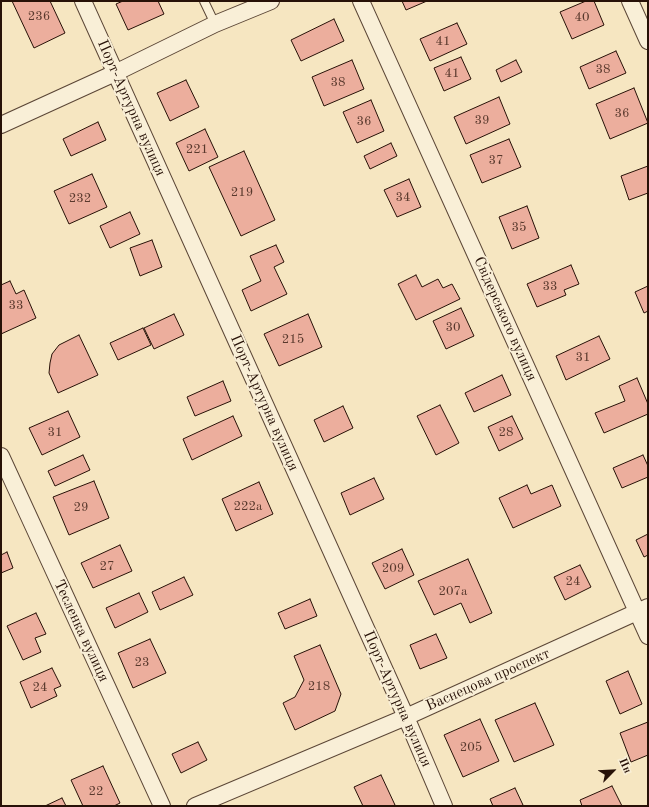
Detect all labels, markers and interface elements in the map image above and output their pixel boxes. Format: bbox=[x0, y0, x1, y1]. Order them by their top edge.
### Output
house number: 236 bbox=[28, 9, 50, 25]
house number: 40 bbox=[574, 10, 590, 26]
house number: 41 bbox=[435, 34, 451, 50]
street label: Порт-Артурна вулиця bbox=[93, 37, 169, 179]
house number: 38 bbox=[595, 62, 611, 78]
house number: 41 bbox=[444, 66, 460, 82]
house number: 38 bbox=[330, 75, 346, 91]
house number: 36 bbox=[614, 106, 630, 122]
house number: 39 bbox=[474, 113, 490, 129]
house number: 36 bbox=[356, 114, 372, 130]
house number: 221 bbox=[186, 142, 208, 158]
house number: 37 bbox=[488, 153, 504, 169]
house number: 219 bbox=[231, 185, 253, 201]
house number: 34 bbox=[395, 190, 411, 206]
house number: 232 bbox=[69, 191, 91, 207]
house number: 35 bbox=[511, 220, 527, 236]
street label: Свідерського вулиця bbox=[469, 254, 541, 384]
house number: 33 bbox=[542, 279, 558, 295]
house number: 33 bbox=[8, 298, 24, 314]
house number: 30 bbox=[445, 320, 461, 336]
street label: Порт-Артурна вулиця bbox=[226, 332, 302, 474]
house number: 215 bbox=[282, 332, 304, 348]
house number: 31 bbox=[575, 350, 591, 366]
house number: 31 bbox=[47, 425, 63, 441]
house number: 28 bbox=[498, 425, 514, 441]
house number: 222а bbox=[233, 499, 263, 515]
house number: 29 bbox=[73, 500, 89, 516]
house number: 27 bbox=[99, 559, 115, 575]
house number: 209 bbox=[382, 561, 404, 577]
house number: 24 bbox=[565, 574, 581, 590]
street label: Тесленка вулиця bbox=[49, 577, 113, 685]
house number: 207а bbox=[438, 584, 468, 600]
street label: Порт-Артурна вулиця bbox=[359, 628, 435, 770]
street label: Васнецова проспект bbox=[423, 645, 553, 715]
house number: 23 bbox=[134, 655, 150, 671]
house number: 218 bbox=[308, 679, 330, 695]
house number: 24 bbox=[32, 680, 48, 696]
house number: 205 bbox=[460, 740, 482, 756]
north arrow bbox=[593, 751, 633, 791]
text: Пн bbox=[616, 757, 633, 775]
house number: 22 bbox=[88, 784, 104, 800]

